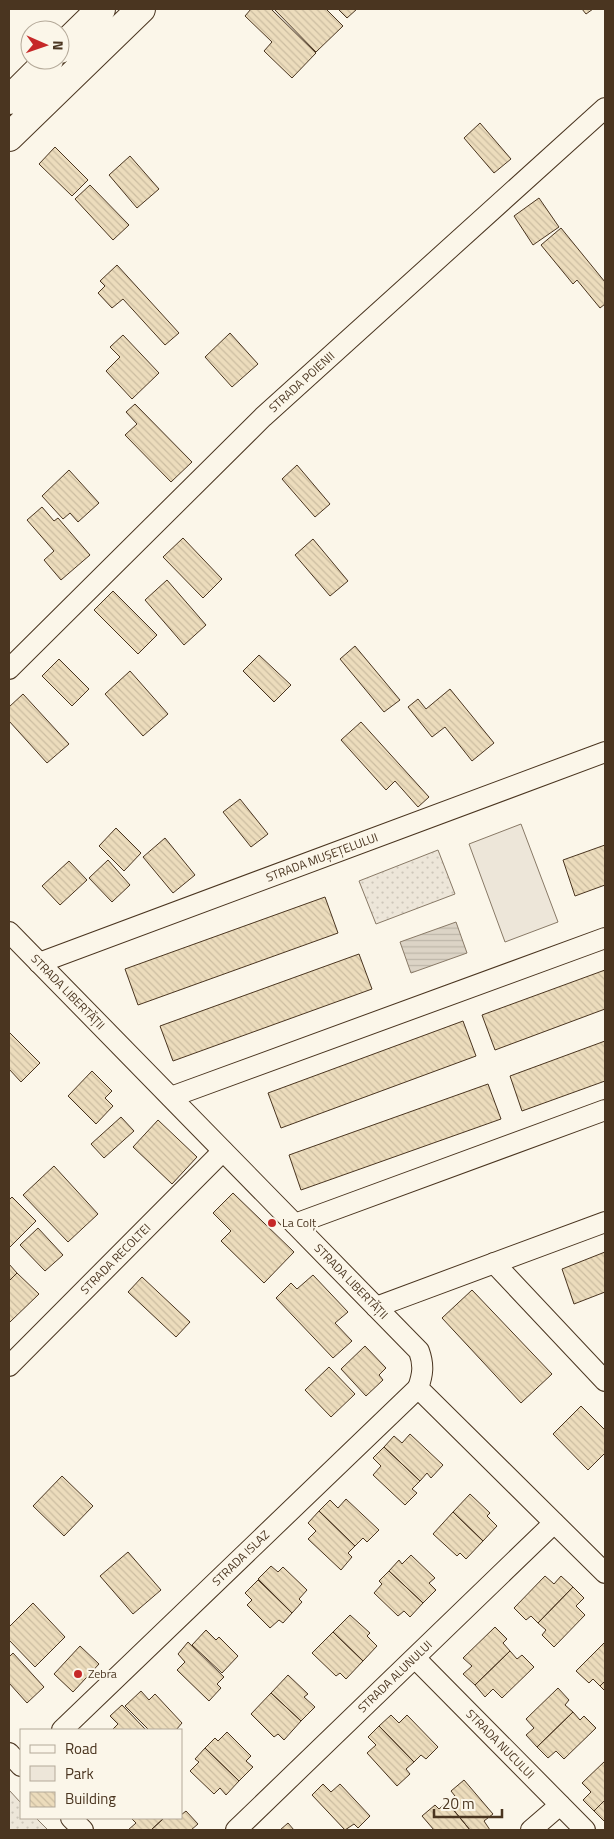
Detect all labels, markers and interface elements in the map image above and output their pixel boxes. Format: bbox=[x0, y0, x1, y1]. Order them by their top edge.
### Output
north arrow bbox=[20, 20, 70, 70]
text: N bbox=[48, 40, 69, 51]
street label: STRADA POIENII bbox=[264, 347, 339, 417]
street label: STRADA MUȘEȚELULUI bbox=[263, 827, 381, 887]
street label: STRADA LIBERTĂȚII bbox=[27, 950, 110, 1034]
place label: La Colț bbox=[282, 1213, 317, 1232]
marker: La Colț bbox=[266, 1217, 278, 1229]
street label: STRADA RECOLTEI bbox=[75, 1219, 155, 1298]
street label: STRADA LIBERTĂȚII bbox=[310, 1239, 393, 1323]
street label: STRADA ISLAZ bbox=[207, 1526, 274, 1590]
street label: STRADA ALUNULUI bbox=[353, 1636, 436, 1717]
place label: Zebra bbox=[88, 1664, 117, 1683]
marker: Zebra bbox=[72, 1668, 84, 1680]
street label: STRADA NUCULUI bbox=[462, 1705, 539, 1783]
legend bbox=[20, 1729, 182, 1819]
text: Road bbox=[65, 1737, 97, 1760]
text: Park bbox=[65, 1762, 94, 1785]
scale bar bbox=[434, 1786, 502, 1818]
text: Building bbox=[65, 1787, 116, 1810]
text: 20 m bbox=[442, 1792, 475, 1815]

